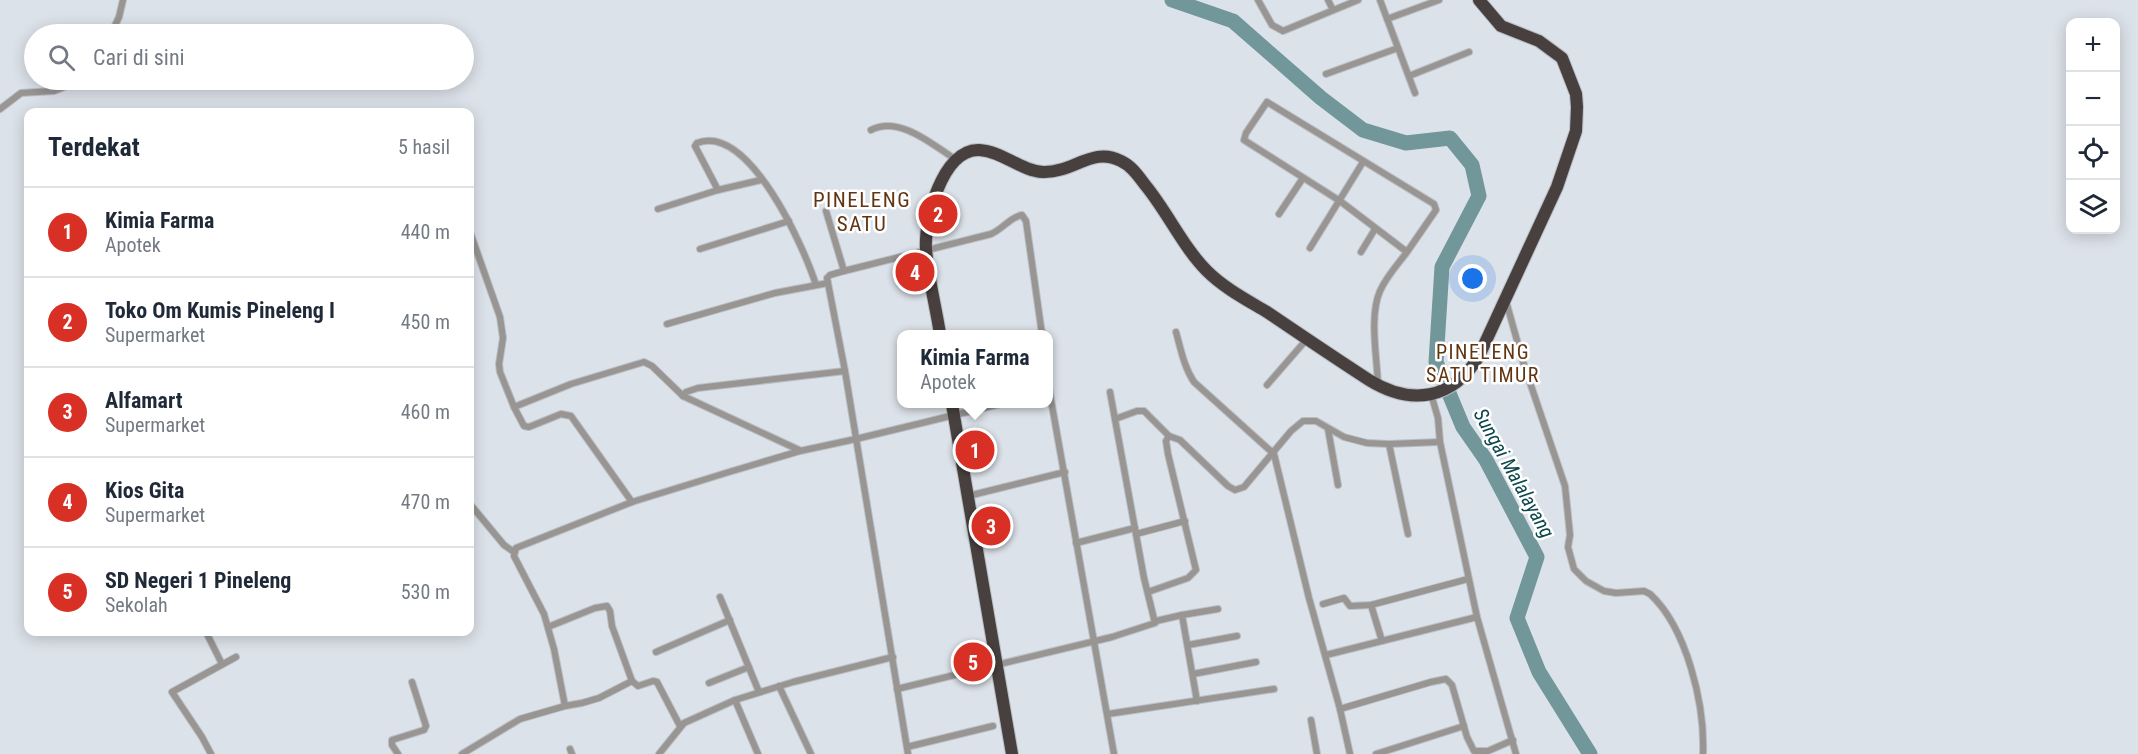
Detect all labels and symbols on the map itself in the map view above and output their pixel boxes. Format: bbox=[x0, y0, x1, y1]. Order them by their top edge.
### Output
district label: PINELENG SATU bbox=[813, 188, 911, 236]
pin: 2 bbox=[918, 192, 958, 236]
pin: 4 bbox=[896, 250, 934, 294]
your location bbox=[1458, 264, 1487, 293]
district label: PINELENG SATU TIMUR bbox=[1426, 340, 1540, 387]
water label: Sungai Malalayang bbox=[1469, 404, 1560, 542]
pin: 1 bbox=[956, 428, 994, 472]
pin: 3 bbox=[972, 504, 1010, 548]
pin: 5 bbox=[954, 640, 992, 684]

